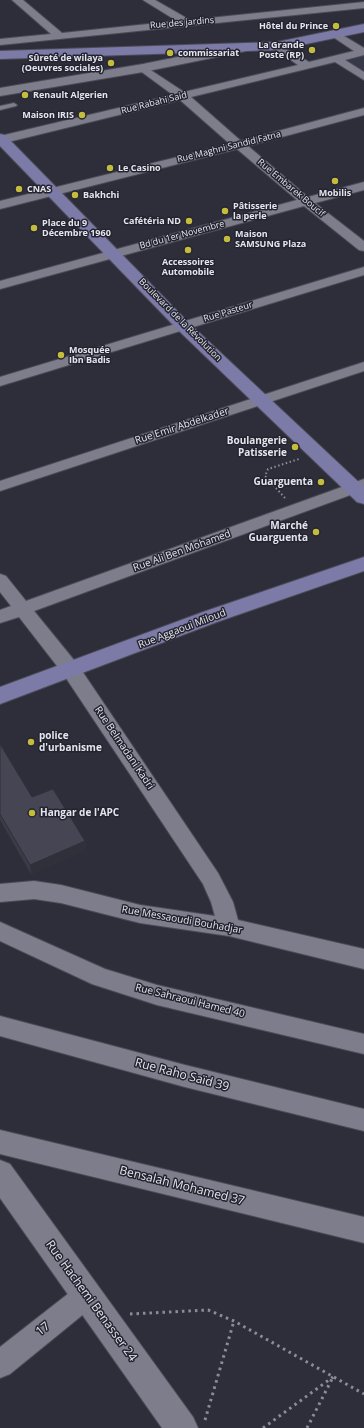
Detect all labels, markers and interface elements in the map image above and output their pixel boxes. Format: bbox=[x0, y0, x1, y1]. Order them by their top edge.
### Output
street label: Rue des jardins bbox=[150, 15, 214, 31]
place label: Hôtel du Prince bbox=[259, 21, 328, 31]
marker: Hôtel du Prince bbox=[331, 21, 341, 31]
place label: La Grande Poste (RP) bbox=[258, 40, 304, 61]
marker: La Grande Poste (RP) bbox=[307, 45, 317, 55]
marker: commissariat bbox=[165, 48, 175, 58]
place label: commissariat bbox=[178, 48, 239, 58]
place label: Sûreté de wilaya (Oeuvres sociales) bbox=[22, 53, 103, 74]
marker: Sûreté de wilaya (Oeuvres sociales) bbox=[106, 58, 116, 68]
marker: Renault Algerien bbox=[20, 90, 30, 100]
place label: Renault Algerien bbox=[33, 90, 108, 100]
street label: Rue Rabahi Said bbox=[120, 90, 188, 116]
place label: Maison IRIS bbox=[22, 110, 74, 120]
marker: Maison IRIS bbox=[77, 110, 87, 120]
street label: Rue Maghni Sandid Fatna bbox=[176, 129, 282, 165]
street label: Rue Embarek Boucif bbox=[255, 157, 327, 219]
marker: Le Casino bbox=[105, 163, 115, 173]
place label: Le Casino bbox=[118, 163, 161, 173]
marker: Mobilis bbox=[330, 176, 340, 186]
marker: CNAS bbox=[14, 184, 24, 194]
place label: CNAS bbox=[27, 184, 51, 194]
place label: Mobilis bbox=[319, 188, 351, 198]
marker: Bakhchi bbox=[70, 190, 80, 200]
place label: Bakhchi bbox=[83, 190, 119, 200]
place label: Pâtisserie la perle bbox=[233, 201, 277, 222]
marker: Pâtisserie la perle bbox=[220, 206, 230, 216]
place label: Cafétéria ND bbox=[123, 216, 181, 226]
marker: Cafétéria ND bbox=[184, 216, 194, 226]
place label: Place du 9 Décembre 1960 bbox=[42, 218, 111, 239]
street label: Bd du 1er Novembre bbox=[138, 218, 226, 252]
marker: Place du 9 Décembre 1960 bbox=[29, 223, 39, 233]
place label: Maison SAMSUNG Plaza bbox=[235, 229, 306, 250]
marker: Maison SAMSUNG Plaza bbox=[222, 234, 232, 244]
marker: Accessoires Automobile bbox=[183, 245, 193, 255]
place label: Accessoires Automobile bbox=[162, 257, 214, 278]
street label: Boulevard de la Révolution bbox=[136, 276, 224, 364]
street label: Rue Pasteur bbox=[202, 299, 254, 325]
place label: Mosquée Ibn Badis bbox=[69, 345, 110, 366]
marker: Mosquée Ibn Badis bbox=[56, 350, 66, 360]
street label: Rue Emir Abdelkader bbox=[134, 405, 230, 447]
place label: Boulangerie Patisserie bbox=[227, 435, 287, 458]
marker: Boulangerie Patisserie bbox=[290, 442, 300, 452]
place label: Guarguenta bbox=[254, 476, 313, 488]
marker: Guarguenta bbox=[316, 477, 326, 487]
place label: Marché Guarguenta bbox=[249, 520, 308, 544]
marker: Marché Guarguenta bbox=[311, 527, 321, 537]
street label: Rue Ali Ben Mohamed bbox=[132, 528, 232, 574]
street label: Rue Aggaoui Miloud bbox=[137, 607, 227, 651]
street label: Rue Belmadani Kadri bbox=[92, 704, 156, 792]
place label: police d'urbanisme bbox=[39, 730, 102, 754]
marker: police d'urbanisme bbox=[26, 737, 36, 747]
place label: Hangar de l'APC bbox=[40, 807, 119, 819]
marker: Hangar de l'APC bbox=[27, 808, 37, 818]
street label: Rue Messaoudi Bouhadjar bbox=[121, 903, 243, 937]
street label: Rue Sahraoui Hamed 40 bbox=[134, 982, 246, 1020]
street label: Rue Raho Saïd 39 bbox=[133, 1056, 231, 1094]
street label: Bensalah Mohamed 37 bbox=[118, 1163, 246, 1209]
street label: Rue Hachemi Benasser 24 bbox=[42, 1238, 140, 1364]
street label: 17 bbox=[33, 1319, 53, 1339]

